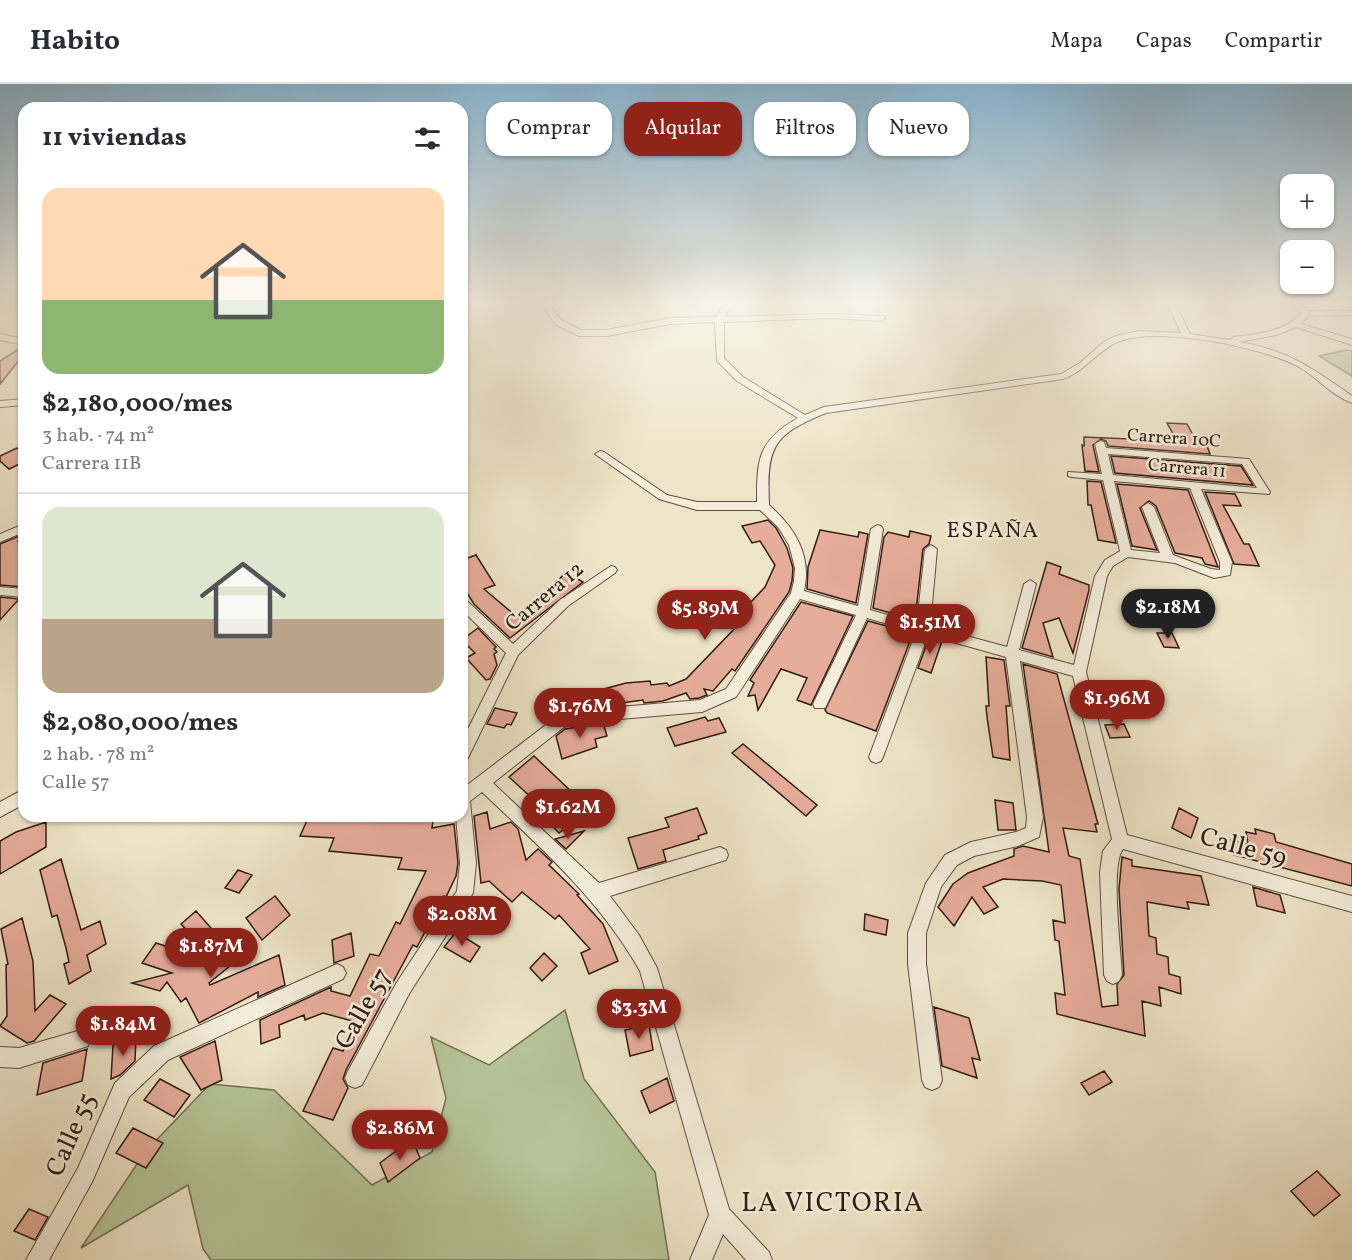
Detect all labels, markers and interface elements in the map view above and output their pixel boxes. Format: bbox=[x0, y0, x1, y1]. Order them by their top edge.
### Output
text: Habito bbox=[30, 22, 120, 61]
text: Mapa bbox=[1051, 27, 1103, 56]
text: Capas bbox=[1136, 27, 1192, 56]
text: Compartir bbox=[1225, 27, 1322, 56]
chip: Comprar bbox=[486, 102, 612, 156]
chip: Alquilar bbox=[624, 102, 742, 156]
chip: Filtros bbox=[754, 102, 856, 156]
chip: Nuevo bbox=[868, 102, 969, 156]
text: 11 viviendas bbox=[42, 120, 187, 156]
icon: filters bbox=[411, 122, 444, 155]
map controls bbox=[1280, 174, 1334, 294]
button: + bbox=[1280, 174, 1334, 228]
icon: home bbox=[189, 227, 297, 335]
button: − bbox=[1280, 240, 1334, 294]
text: $2,180,000/mes bbox=[42, 386, 233, 422]
text: 3 hab. · 74 m² bbox=[42, 422, 154, 450]
street label: Carrera 10C bbox=[1126, 423, 1222, 455]
text: Carrera 11B bbox=[42, 450, 142, 478]
street label: Carrera 11 bbox=[1147, 453, 1227, 485]
district label: ESPAÑA bbox=[947, 516, 1039, 547]
icon: home bbox=[189, 546, 297, 654]
street label: Carrera 12 bbox=[499, 555, 591, 639]
pin: $2.18M bbox=[1119, 589, 1217, 640]
pin: $5.89M bbox=[656, 590, 754, 641]
text: $2.18M bbox=[1135, 594, 1201, 622]
text: $5.89M bbox=[671, 595, 739, 623]
pin: $1.51M bbox=[881, 604, 979, 655]
text: $1.51M bbox=[899, 609, 961, 637]
pin: $1.96M bbox=[1068, 680, 1166, 731]
text: $1.96M bbox=[1084, 685, 1150, 713]
pin: $1.76M bbox=[531, 688, 629, 739]
text: $1.76M bbox=[548, 693, 612, 721]
text: $2,080,000/mes bbox=[42, 705, 238, 741]
text: 2 hab. · 78 m² bbox=[42, 741, 154, 769]
text: Calle 57 bbox=[42, 769, 110, 797]
pin: $1.62M bbox=[519, 789, 617, 840]
text: $1.62M bbox=[535, 794, 601, 822]
street label: Calle 59 bbox=[1196, 819, 1290, 877]
pin: $2.08M bbox=[413, 896, 511, 947]
text: $2.08M bbox=[427, 901, 497, 929]
pin: $1.87M bbox=[162, 928, 260, 979]
text: $1.87M bbox=[179, 933, 243, 961]
street label: Calle 57 bbox=[327, 962, 401, 1056]
pin: $3.3M bbox=[597, 989, 681, 1040]
text: $3.3M bbox=[611, 994, 667, 1022]
pin: $1.84M bbox=[74, 1006, 172, 1057]
text: $1.84M bbox=[90, 1011, 156, 1039]
street label: Calle 55 bbox=[38, 1087, 106, 1183]
pin: $2.86M bbox=[351, 1110, 449, 1161]
text: $2.86M bbox=[366, 1115, 434, 1143]
district label: LA VICTORIA bbox=[741, 1185, 925, 1223]

